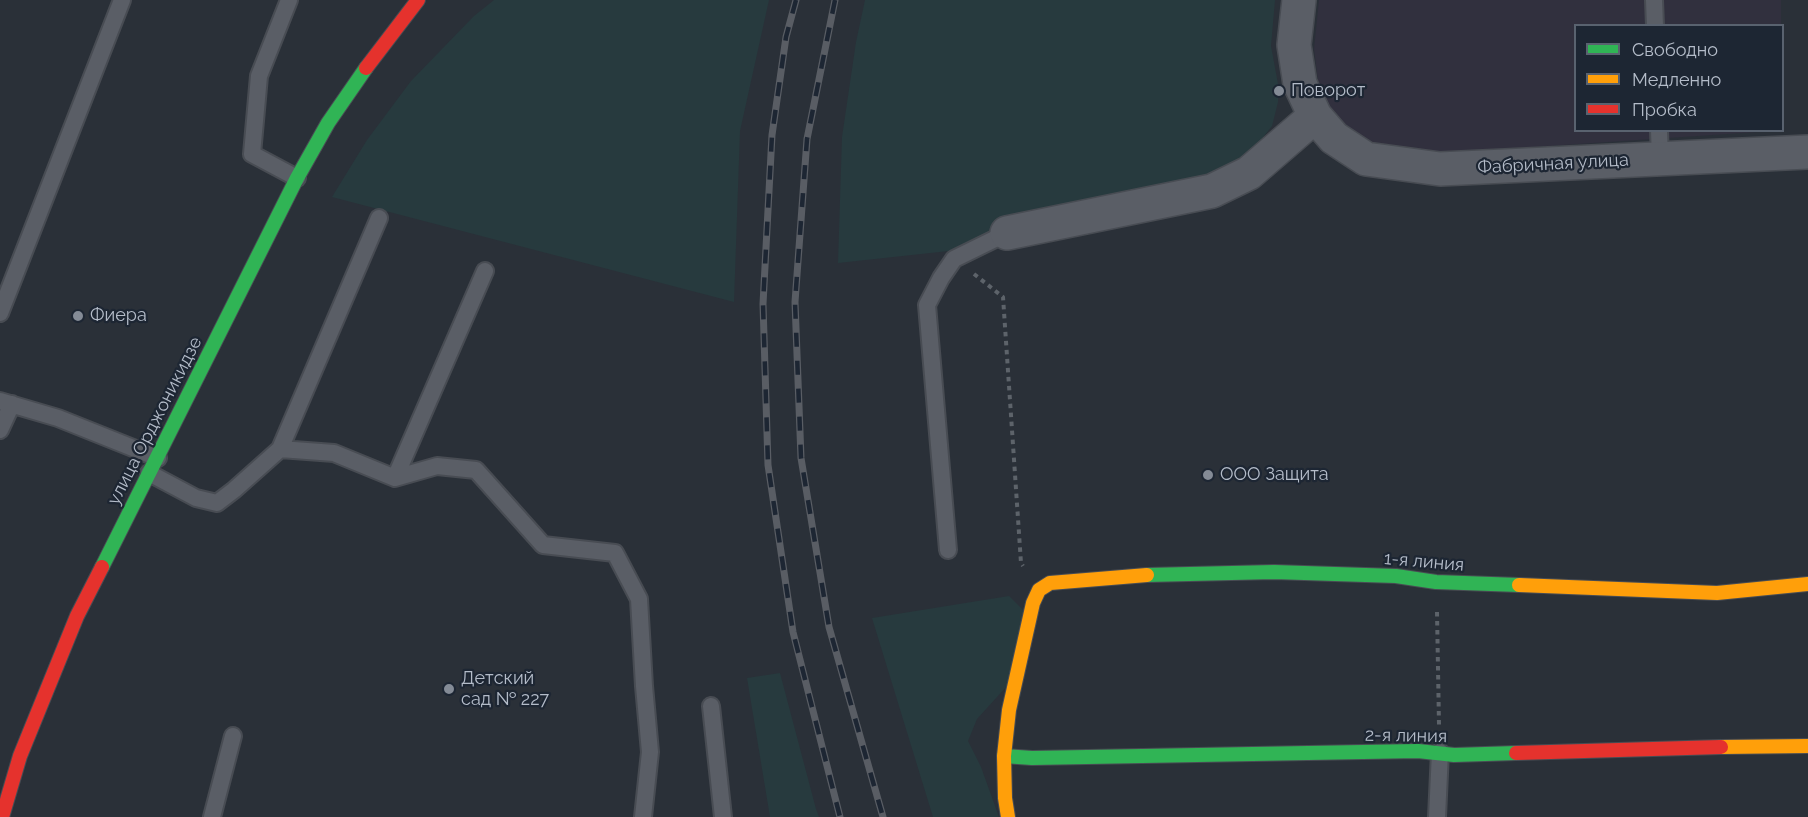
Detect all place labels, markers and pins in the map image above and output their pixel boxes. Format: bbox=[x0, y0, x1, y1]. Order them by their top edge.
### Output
place label: Поворот bbox=[1291, 80, 1365, 102]
marker: Поворот bbox=[1272, 84, 1286, 98]
place label: Фиера bbox=[90, 305, 147, 327]
marker: Фиера bbox=[71, 309, 85, 323]
place label: ООО Защита bbox=[1220, 464, 1329, 486]
marker: ООО Защита bbox=[1201, 468, 1215, 482]
place label: Детский сад № 227 bbox=[461, 668, 549, 710]
marker: Детский сад № 227 bbox=[442, 682, 456, 696]

